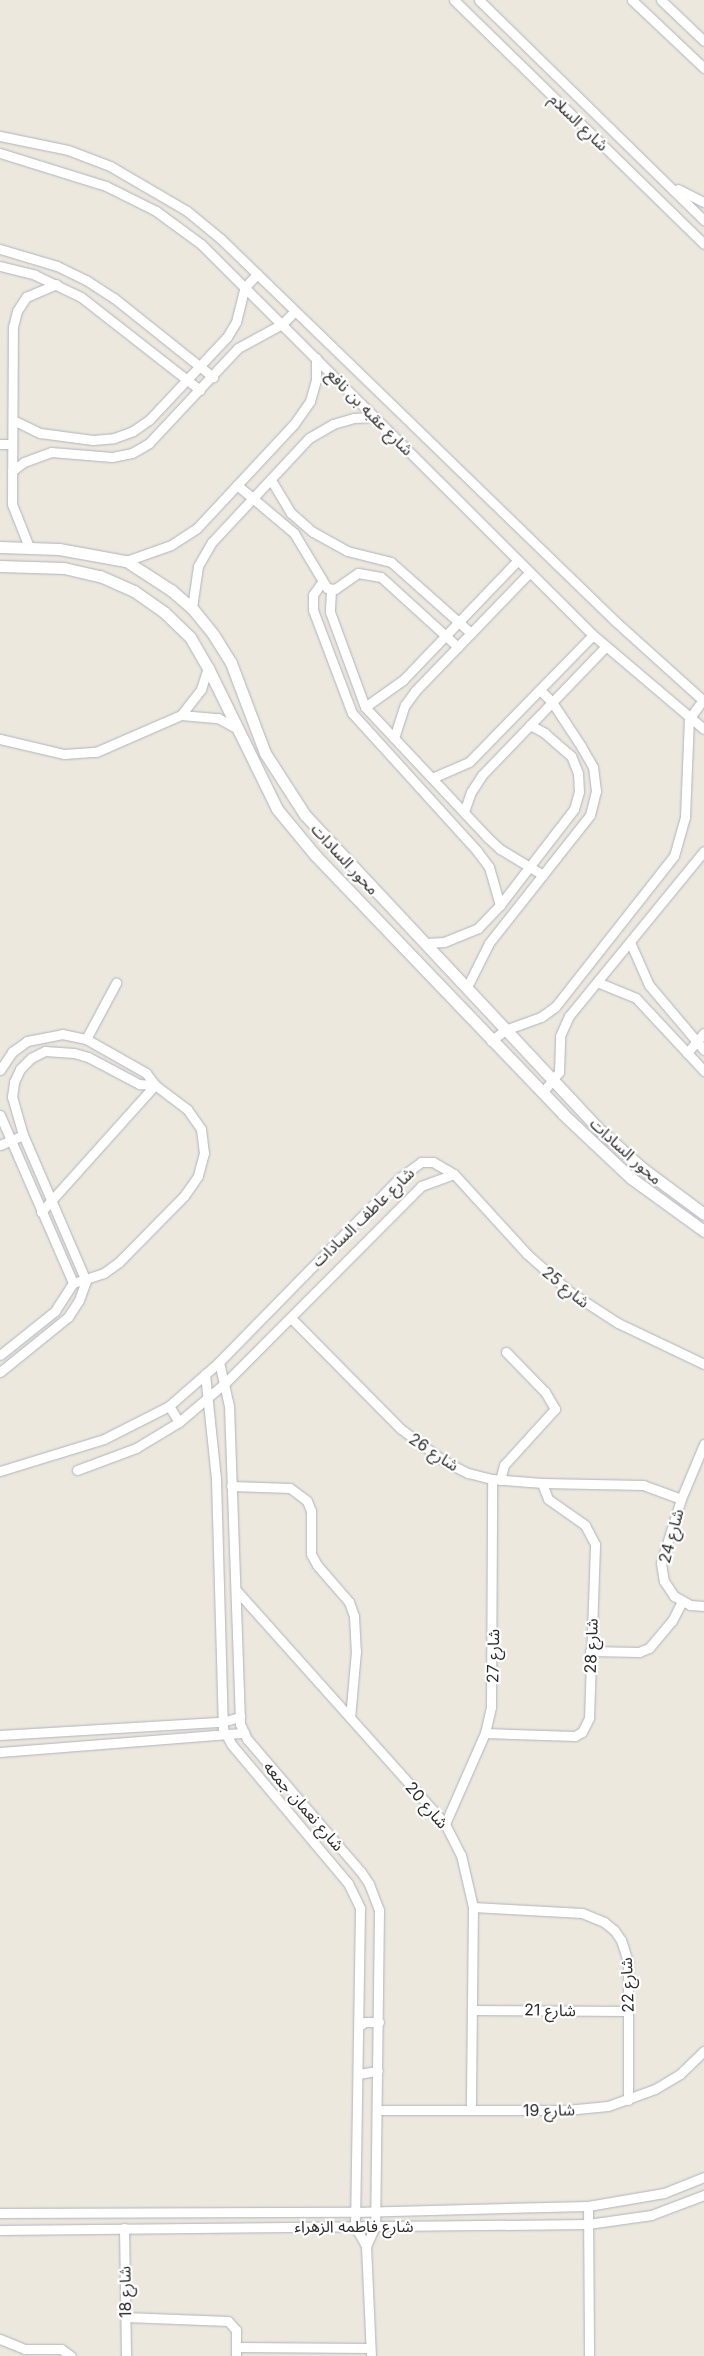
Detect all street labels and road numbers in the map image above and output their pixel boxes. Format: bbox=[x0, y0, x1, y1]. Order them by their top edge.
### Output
street label: شارع السلام bbox=[546, 89, 612, 155]
street label: شارع عقبه بن نافع bbox=[323, 365, 417, 459]
street label: محور السادات bbox=[307, 820, 383, 898]
street label: محور السادات bbox=[586, 1114, 666, 1188]
street label: شارع عاطف السادات bbox=[308, 1163, 418, 1271]
street label: شارع 25 bbox=[539, 1262, 593, 1312]
street label: شارع 26 bbox=[406, 1429, 462, 1475]
street label: شارع 24 bbox=[655, 1507, 687, 1565]
street label: شارع 28 bbox=[580, 1618, 602, 1674]
street label: شارع 27 bbox=[483, 1629, 503, 1683]
street label: شارع نعمان جمعه bbox=[260, 1757, 348, 1855]
street label: شارع 20 bbox=[402, 1778, 452, 1832]
street label: شارع 22 bbox=[616, 1957, 638, 2013]
street label: شارع 21 bbox=[524, 2000, 576, 2020]
street label: شارع 19 bbox=[523, 2100, 575, 2120]
street label: شارع فاطمه الزهراء bbox=[294, 2216, 414, 2236]
street label: شارع 18 bbox=[115, 2266, 135, 2318]

